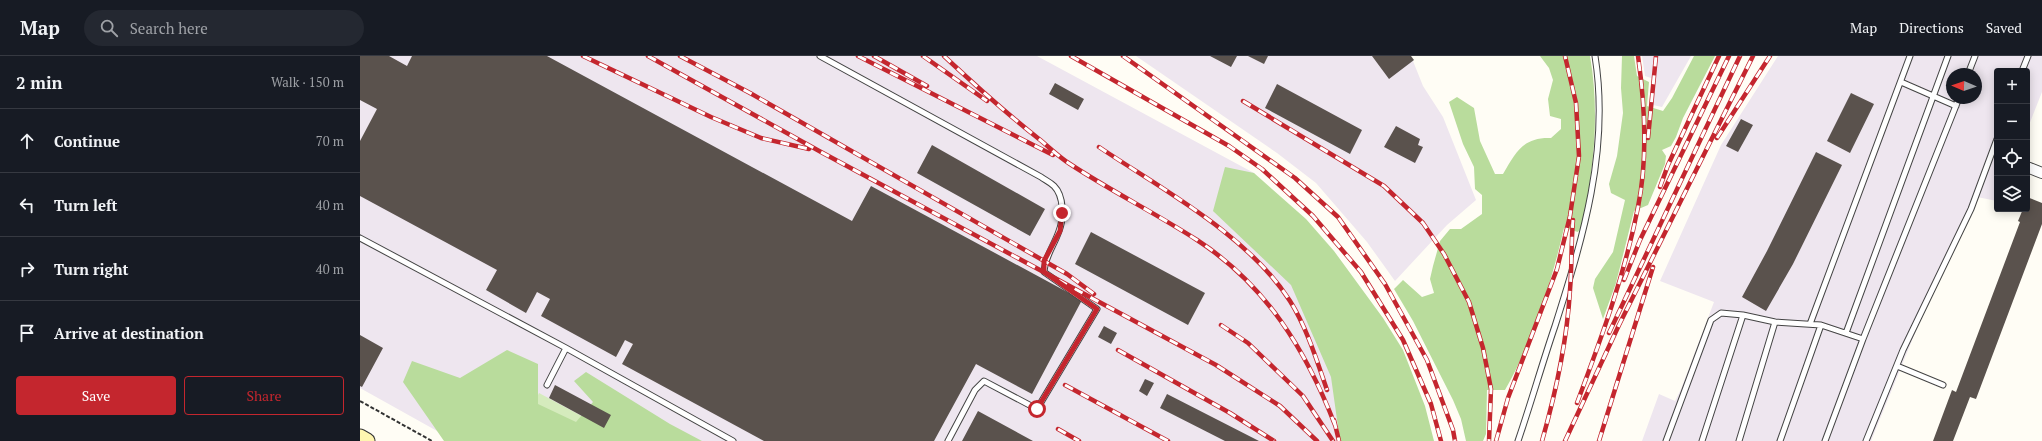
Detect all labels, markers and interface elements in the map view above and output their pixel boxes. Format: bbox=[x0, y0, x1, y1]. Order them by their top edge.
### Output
search box bbox=[84, 10, 364, 46]
text: Map bbox=[20, 15, 60, 40]
icon: search bbox=[98, 17, 120, 39]
text: Search here bbox=[130, 18, 208, 38]
text: Map bbox=[1850, 18, 1877, 37]
text: Directions bbox=[1899, 18, 1964, 37]
text: Saved bbox=[1986, 18, 2022, 37]
north arrow bbox=[1946, 68, 1982, 104]
map controls bbox=[1994, 68, 2030, 212]
button: + bbox=[1994, 68, 2030, 104]
text: 2 min bbox=[16, 71, 63, 94]
text: Walk · 150 m bbox=[271, 73, 344, 91]
button: − bbox=[1994, 104, 2030, 140]
icon: ahead bbox=[16, 130, 38, 152]
text: Continue bbox=[54, 131, 120, 151]
text: 70 m bbox=[316, 132, 344, 150]
button: locate bbox=[1994, 140, 2030, 176]
button: layers bbox=[1994, 176, 2030, 212]
icon: left bbox=[16, 194, 38, 216]
text: Turn left bbox=[54, 195, 118, 215]
text: 40 m bbox=[316, 196, 344, 214]
route end bbox=[1053, 204, 1071, 222]
icon: right bbox=[16, 258, 38, 280]
text: Turn right bbox=[54, 259, 129, 279]
text: 40 m bbox=[316, 260, 344, 278]
icon: arrive bbox=[16, 322, 38, 344]
text: Arrive at destination bbox=[54, 323, 204, 343]
button: Save bbox=[16, 376, 176, 415]
button: Share bbox=[184, 376, 344, 415]
route start bbox=[1028, 400, 1046, 418]

